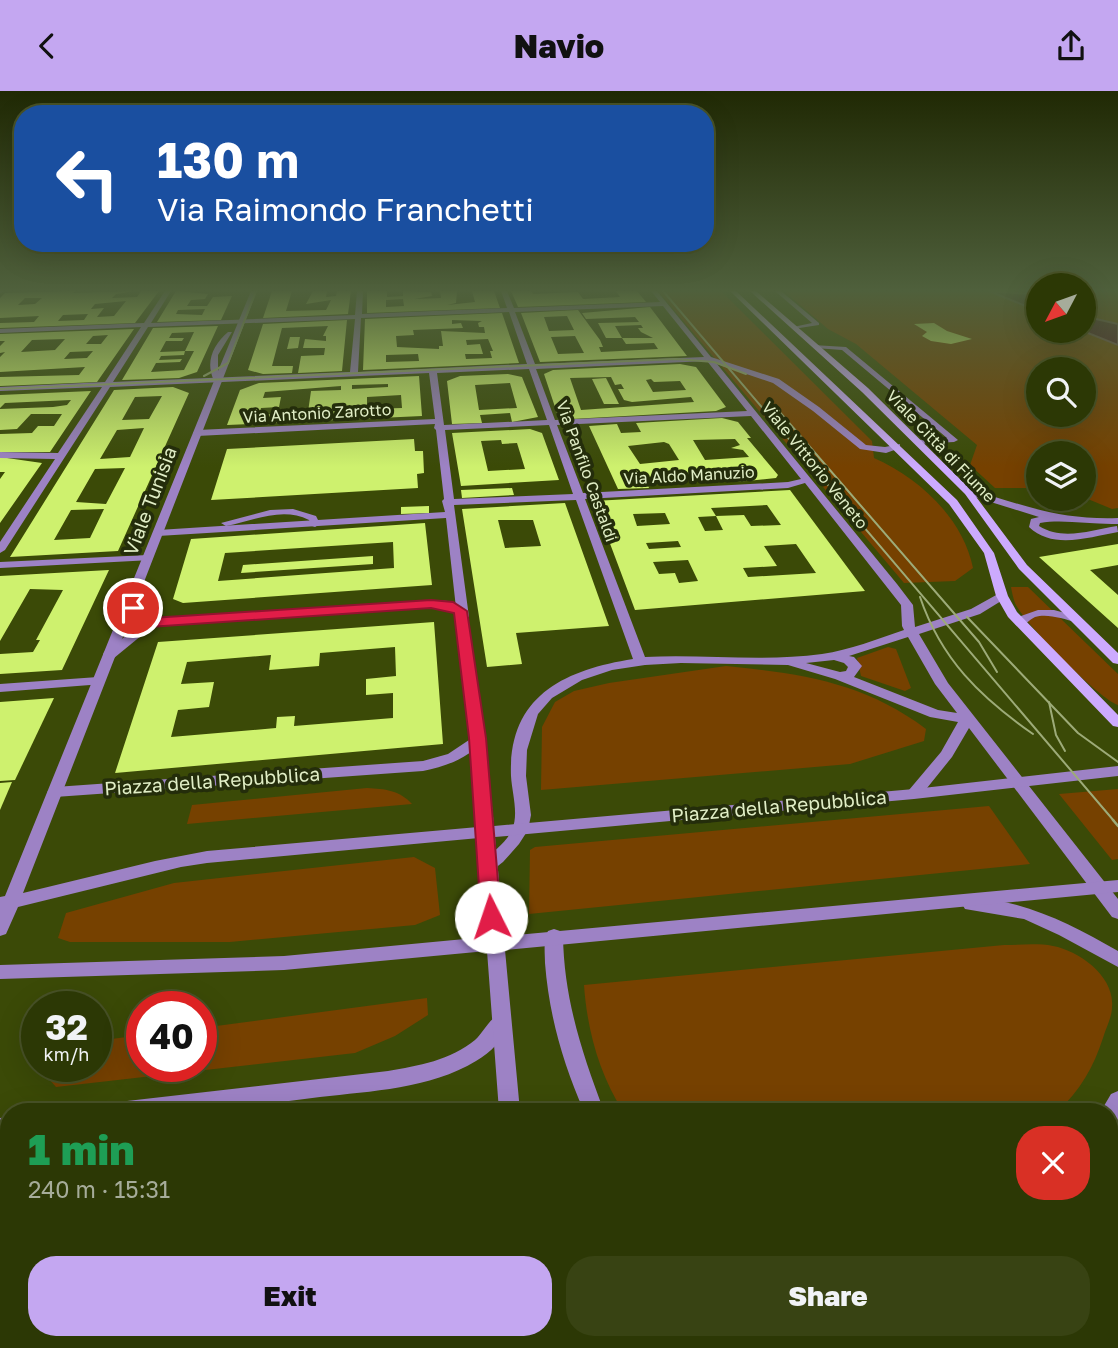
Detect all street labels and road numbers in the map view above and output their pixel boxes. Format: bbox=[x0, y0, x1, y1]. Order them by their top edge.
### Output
street label: Viale Città di Fiume bbox=[882, 386, 1000, 506]
street label: Viale Vittorio Veneto bbox=[758, 397, 872, 533]
street label: Via Panfilo Castaldi bbox=[552, 398, 622, 544]
street label: Via Antonio Zarotto bbox=[242, 399, 392, 427]
street label: Viale Tunisia bbox=[118, 443, 181, 558]
street label: Via Aldo Manuzio bbox=[623, 462, 755, 488]
street label: Piazza della Repubblica bbox=[103, 761, 321, 800]
street label: Piazza della Repubblica bbox=[670, 785, 888, 826]

